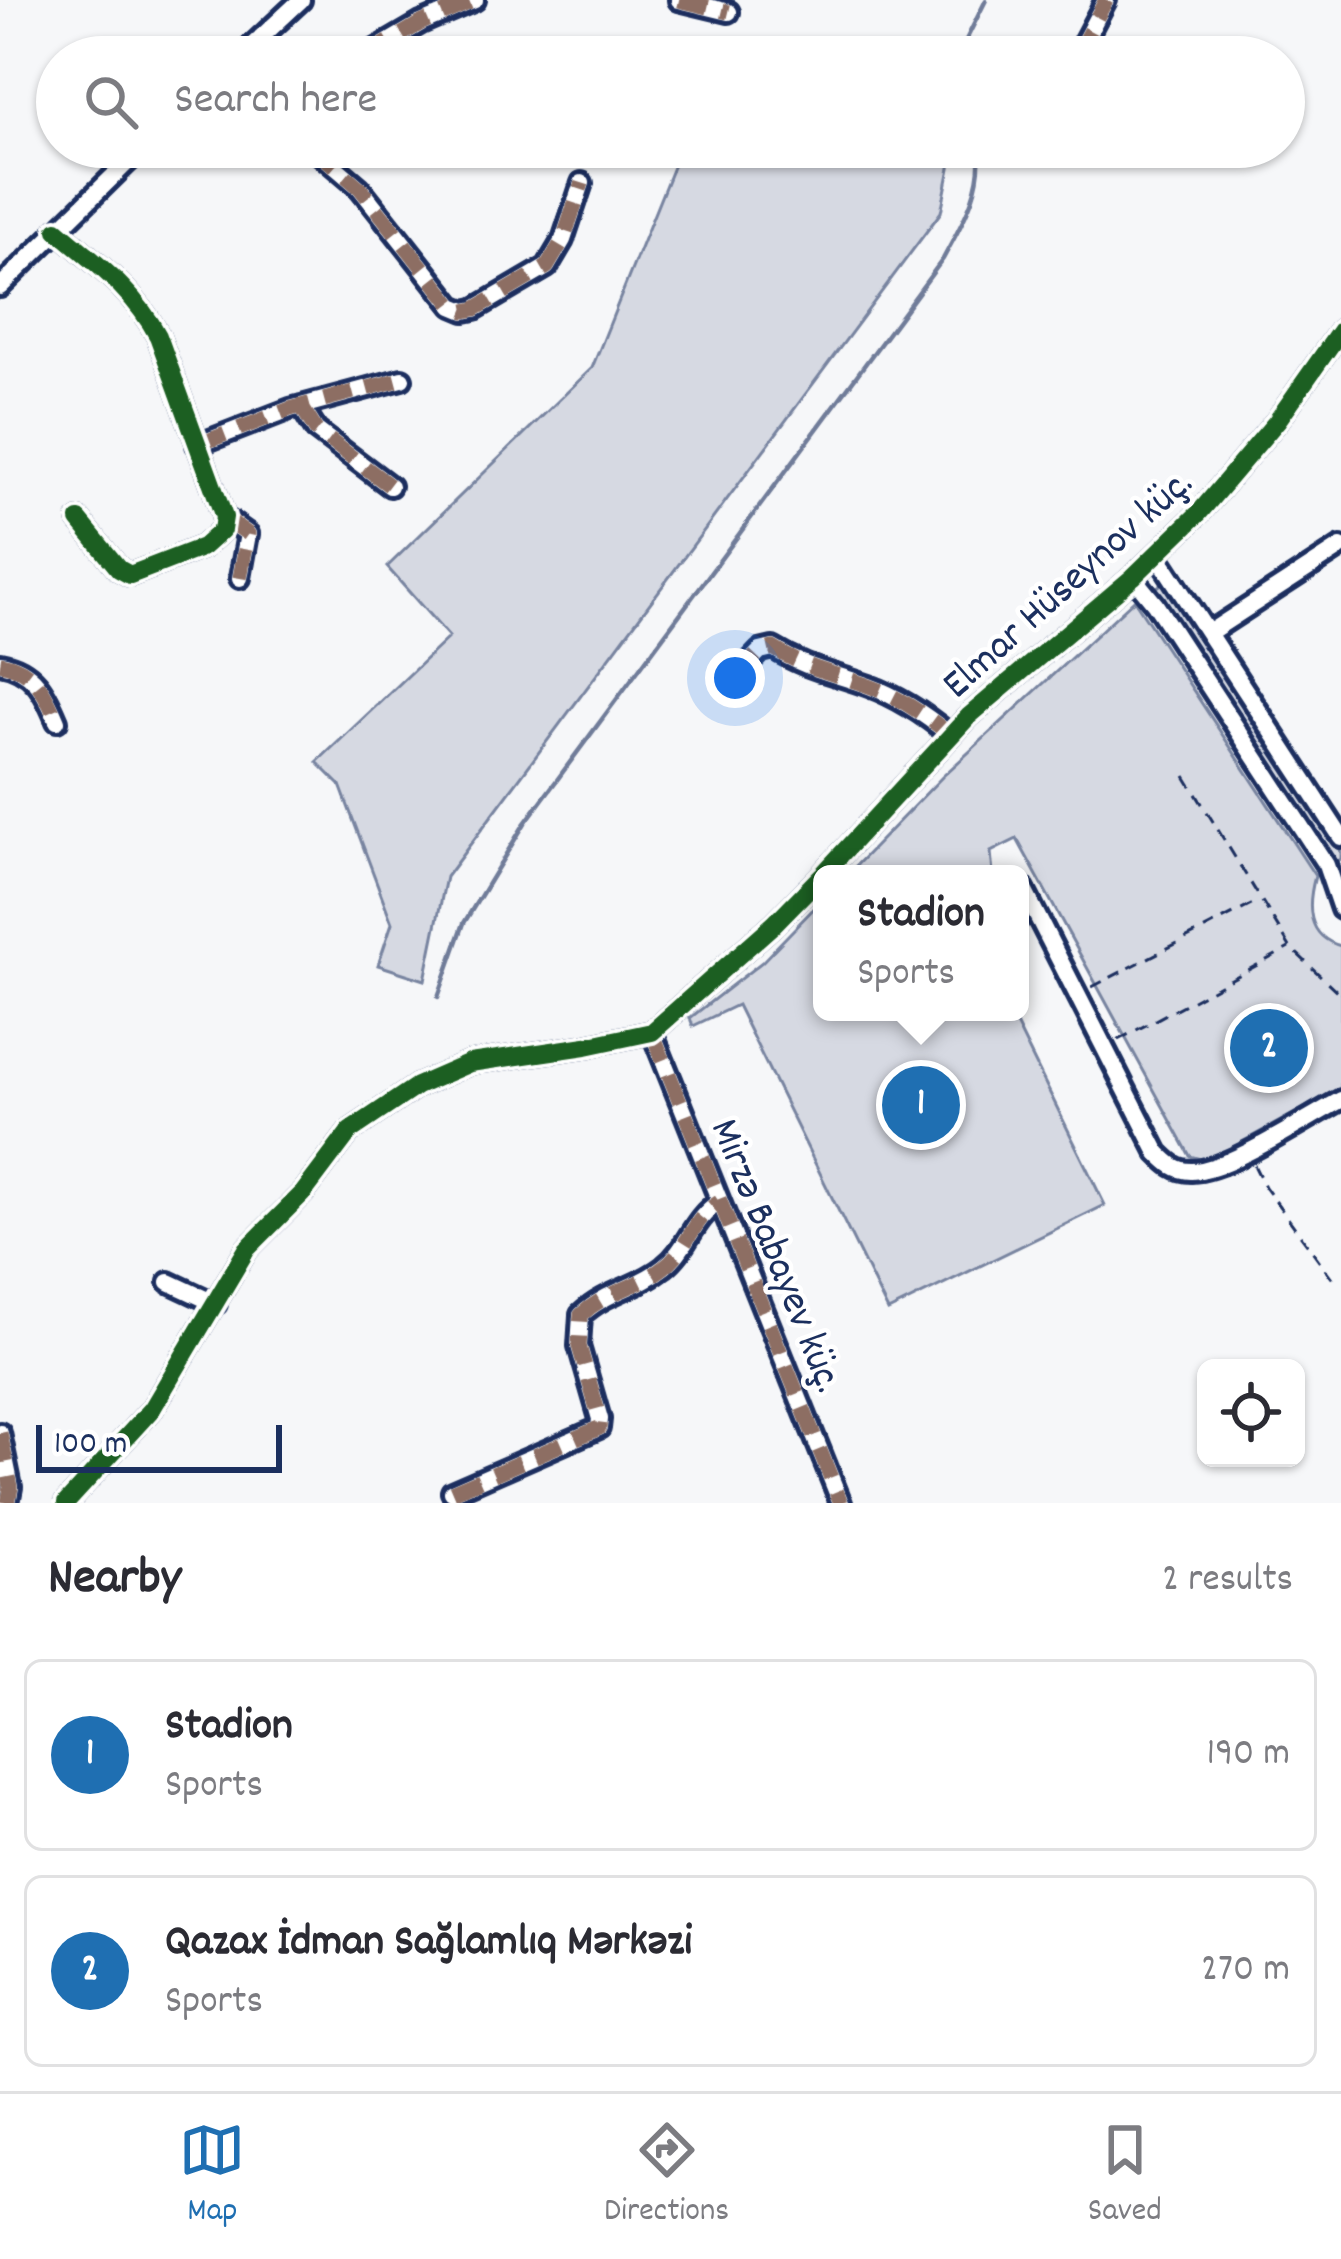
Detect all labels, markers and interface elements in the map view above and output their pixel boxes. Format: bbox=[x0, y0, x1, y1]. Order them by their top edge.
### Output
search box bbox=[36, 36, 1305, 168]
icon: search bbox=[78, 69, 144, 135]
text: Search here bbox=[174, 70, 377, 134]
street label: Elmar Hüseynov küç. bbox=[931, 457, 1209, 716]
your location bbox=[705, 648, 765, 708]
popup bbox=[813, 865, 1029, 1021]
text: Stadion bbox=[857, 884, 985, 948]
text: Sports bbox=[857, 948, 955, 1003]
pin: 2 bbox=[1230, 1003, 1308, 1093]
pin: 1 bbox=[882, 1060, 960, 1150]
street label: Mirzə Babayev küç. bbox=[691, 1111, 856, 1403]
map controls bbox=[1197, 1359, 1305, 1467]
button: locate bbox=[1197, 1359, 1305, 1467]
scale bar bbox=[36, 1419, 282, 1472]
text: 100 m bbox=[54, 1422, 127, 1469]
text: Nearby bbox=[48, 1545, 181, 1617]
text: 2 results bbox=[1162, 1554, 1293, 1609]
text: Stadion bbox=[165, 1696, 293, 1760]
text: 1 bbox=[86, 1728, 94, 1783]
text: 190 m bbox=[1207, 1728, 1290, 1783]
text: Sports bbox=[165, 1760, 263, 1815]
text: Qazax İdman Sağlamlıq Mərkəzi bbox=[165, 1912, 692, 1976]
text: 2 bbox=[81, 1944, 99, 1999]
text: 270 m bbox=[1201, 1944, 1290, 1999]
text: Sports bbox=[165, 1976, 263, 2031]
tab: Map bbox=[179, 2117, 245, 2236]
tab: Directions bbox=[604, 2117, 729, 2236]
tab: Saved bbox=[1088, 2117, 1162, 2236]

